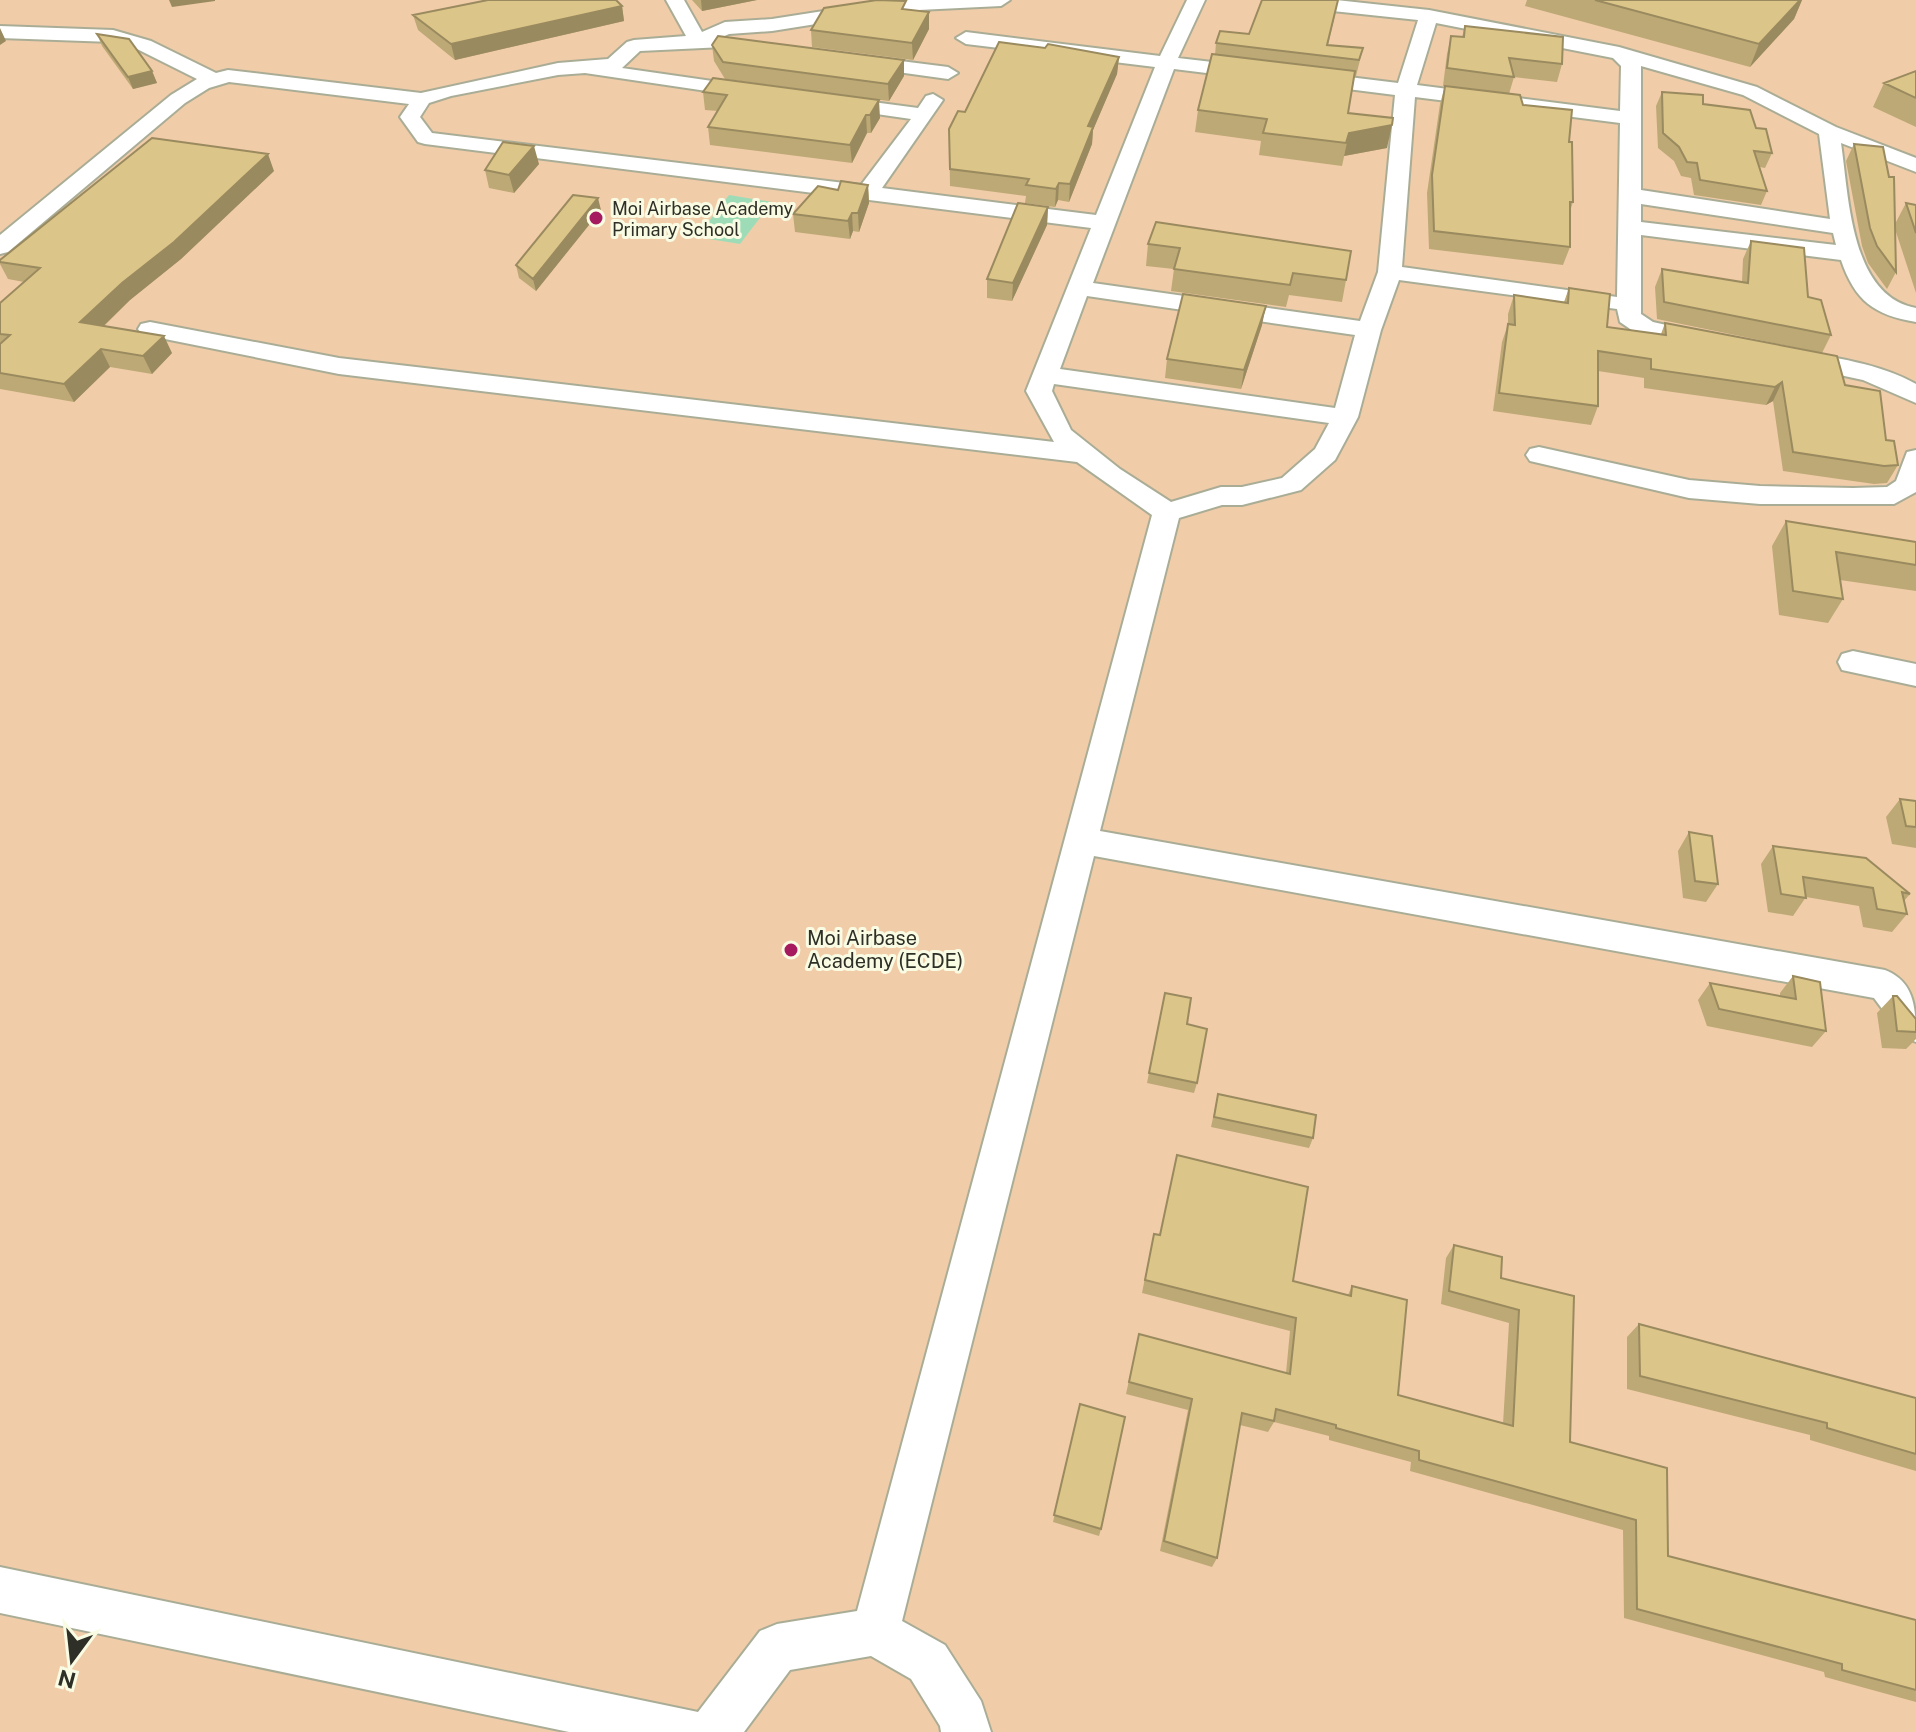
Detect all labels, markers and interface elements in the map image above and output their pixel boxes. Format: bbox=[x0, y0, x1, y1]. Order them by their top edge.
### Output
place label: Moi Airbase Academy Primary School bbox=[612, 198, 794, 240]
marker: Moi Airbase Academy Primary School bbox=[587, 209, 605, 227]
place label: Moi Airbase Academy (ECDE) bbox=[807, 926, 963, 973]
marker: Moi Airbase Academy (ECDE) bbox=[782, 941, 800, 959]
north arrow bbox=[32, 1620, 112, 1700]
text: N bbox=[55, 1665, 79, 1694]

